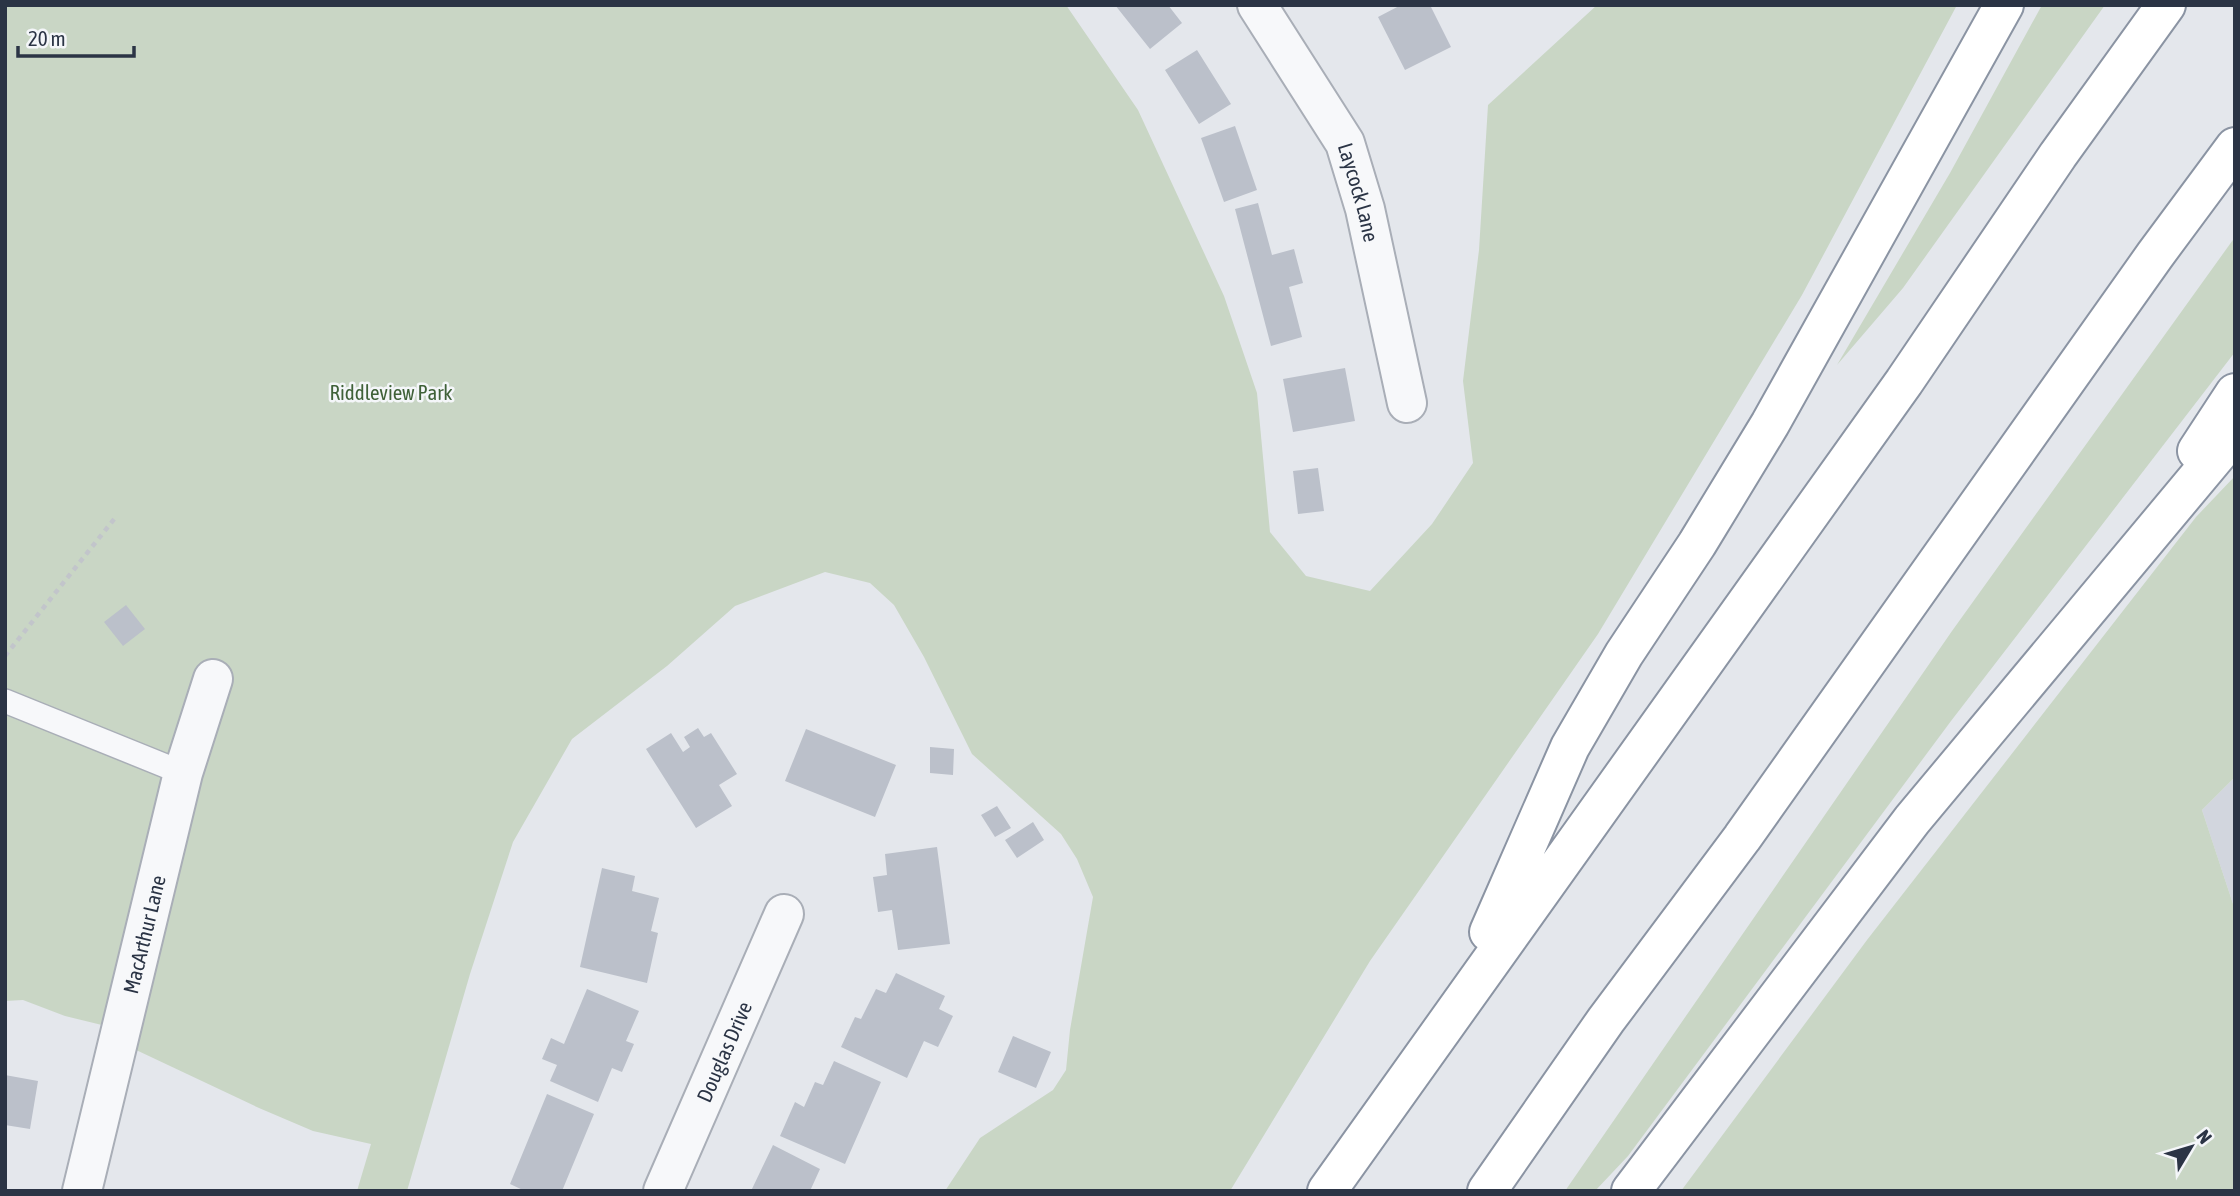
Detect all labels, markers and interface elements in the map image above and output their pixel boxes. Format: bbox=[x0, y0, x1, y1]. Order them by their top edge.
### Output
scale bar bbox=[18, 14, 133, 58]
text: 20 m bbox=[28, 26, 66, 50]
street label: Laycock Lane bbox=[1334, 140, 1384, 244]
park label: Riddleview Park bbox=[329, 380, 453, 404]
street label: MacArthur Lane bbox=[118, 873, 170, 996]
street label: Douglas Drive bbox=[691, 998, 756, 1106]
north arrow bbox=[2156, 1112, 2226, 1182]
text: N bbox=[2192, 1125, 2217, 1148]

